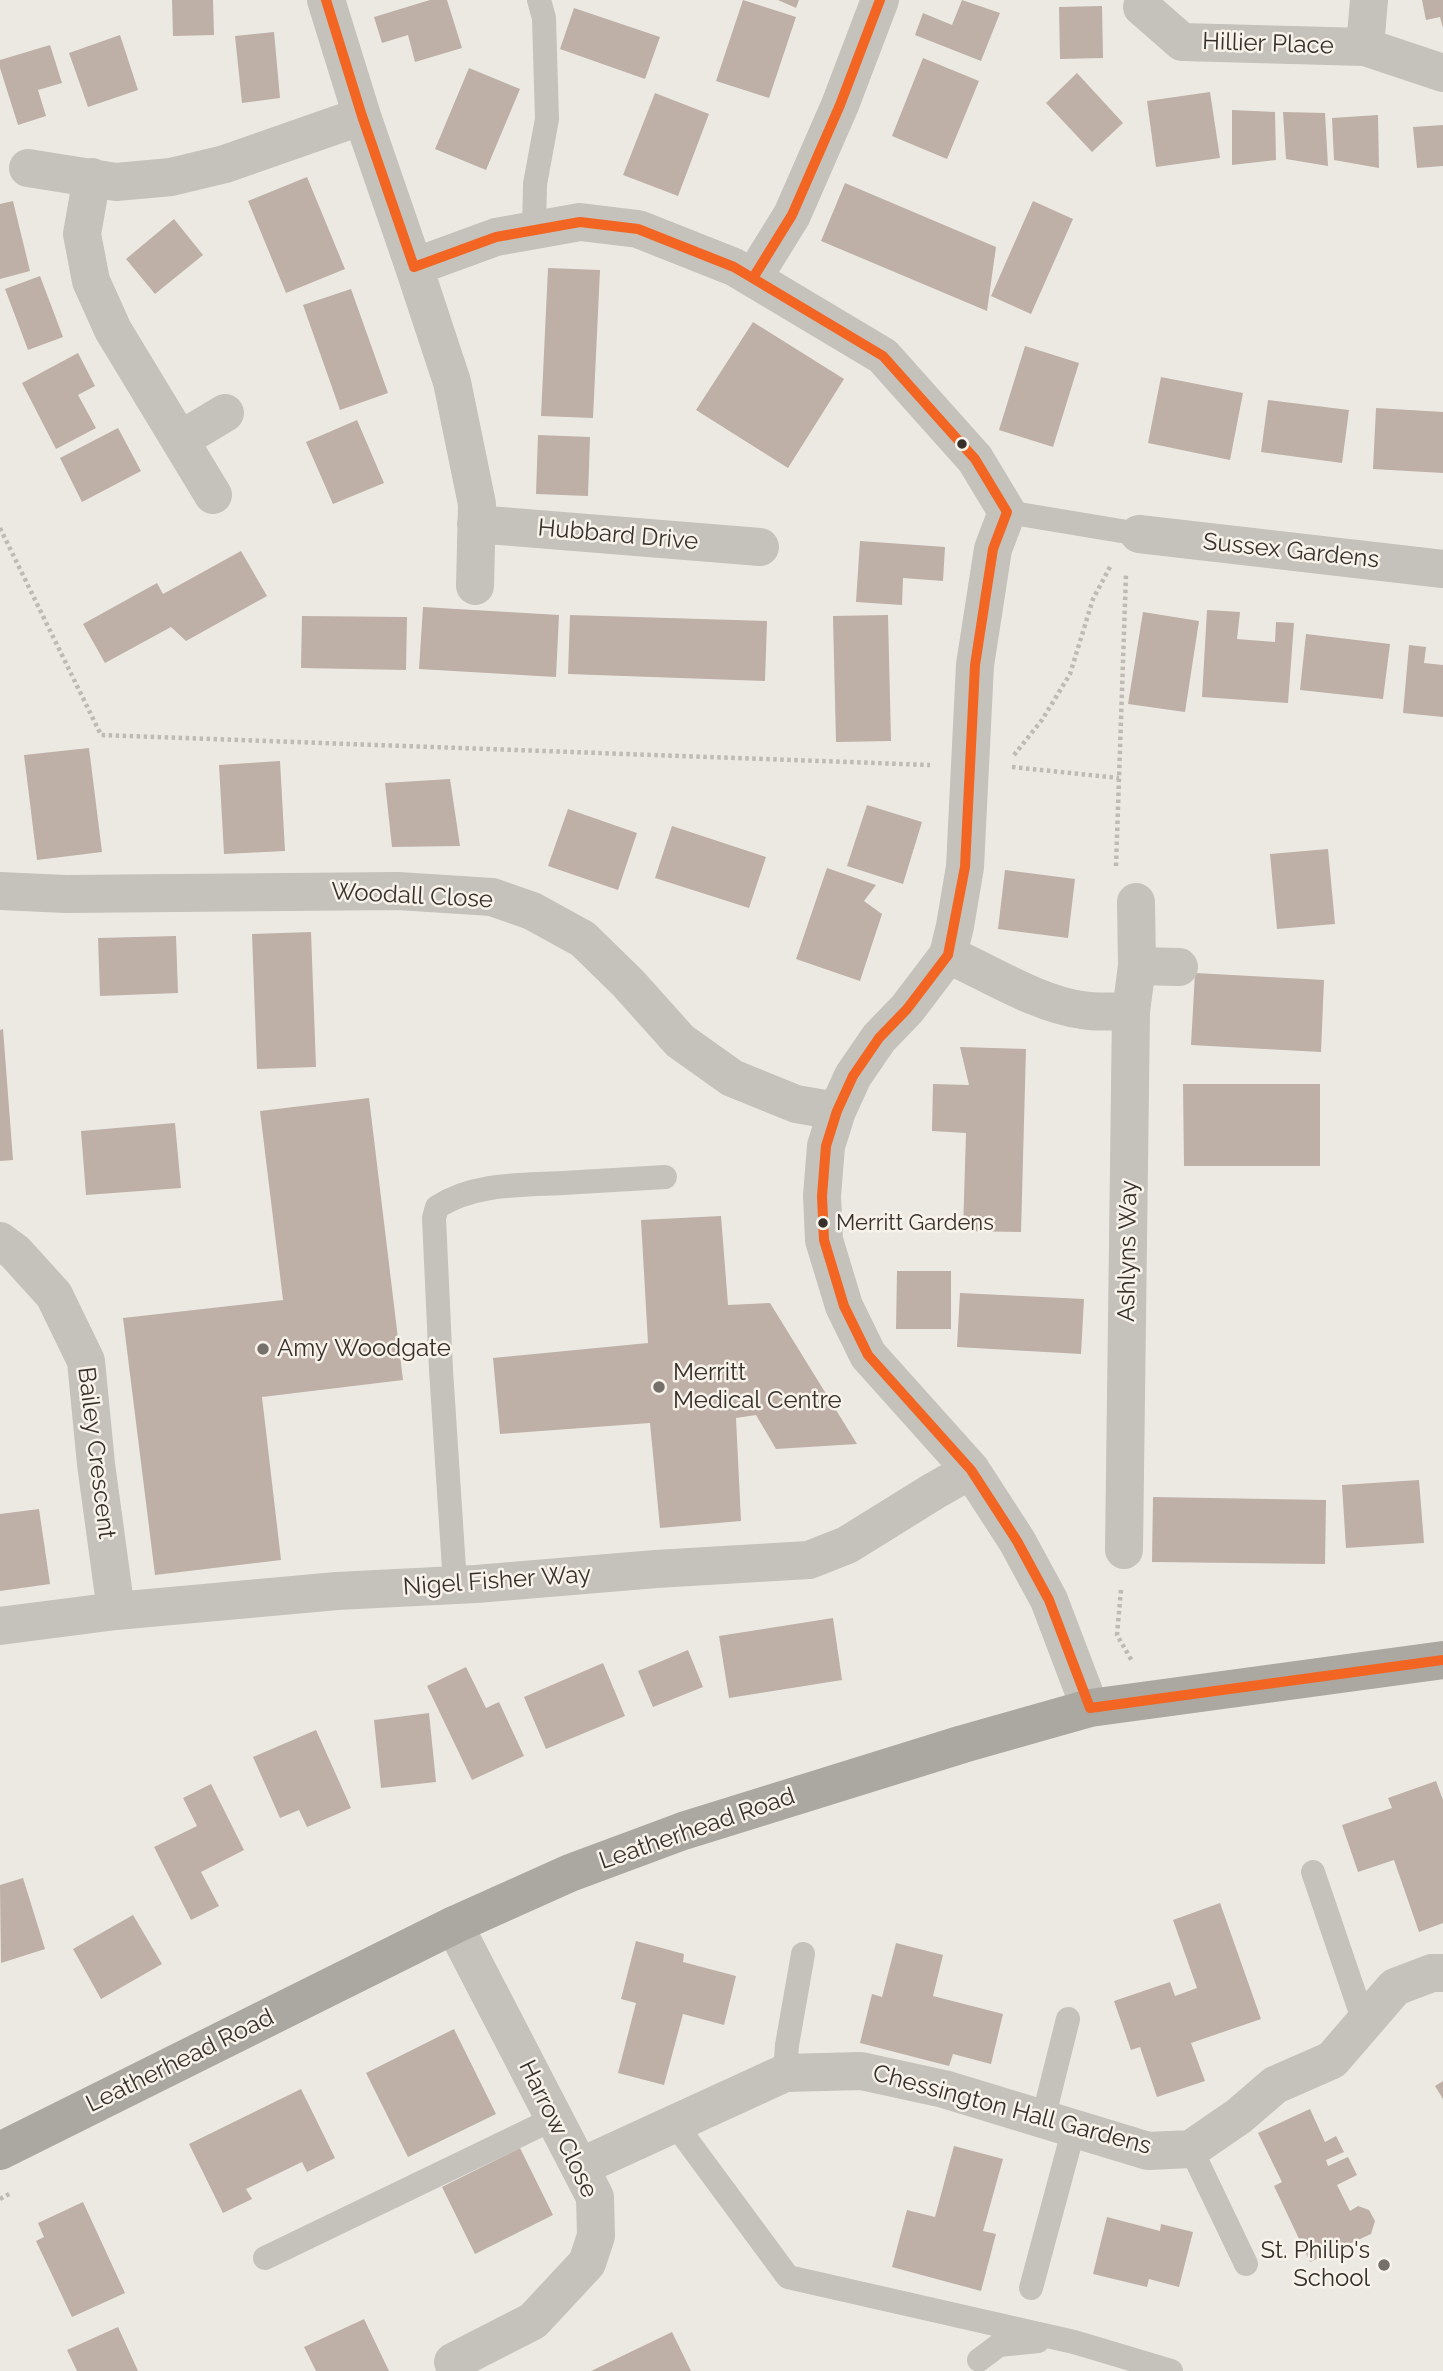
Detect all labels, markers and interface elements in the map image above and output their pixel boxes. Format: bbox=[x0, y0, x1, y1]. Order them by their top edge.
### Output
street label: Hillier Place bbox=[1202, 27, 1334, 61]
unlabelled marker bbox=[955, 437, 969, 451]
street label: Hubbard Drive bbox=[537, 514, 699, 556]
street label: Sussex Gardens bbox=[1202, 527, 1380, 575]
street label: Woodall Close bbox=[330, 877, 494, 915]
street label: Ashlyns Way bbox=[1112, 1180, 1144, 1322]
place label: Merritt Gardens bbox=[836, 1210, 994, 1236]
marker: Merritt Gardens bbox=[816, 1216, 830, 1230]
place label: Amy Woodgate bbox=[277, 1335, 451, 1363]
marker: Amy Woodgate bbox=[255, 1341, 271, 1357]
place label: Merritt Medical Centre bbox=[673, 1359, 842, 1415]
street label: Bailey Crescent bbox=[71, 1365, 121, 1541]
marker: Merritt Medical Centre bbox=[651, 1379, 667, 1395]
street label: Nigel Fisher Way bbox=[402, 1560, 592, 1602]
street label: Leatherhead Road bbox=[595, 1782, 799, 1876]
street label: Leatherhead Road bbox=[82, 2003, 278, 2119]
street label: Harrow Close bbox=[512, 2055, 604, 2203]
street label: Chessington Hall Gardens bbox=[870, 2059, 1154, 2161]
place label: St. Philip's School bbox=[1261, 2237, 1370, 2293]
marker: St. Philip's School bbox=[1376, 2257, 1392, 2273]

